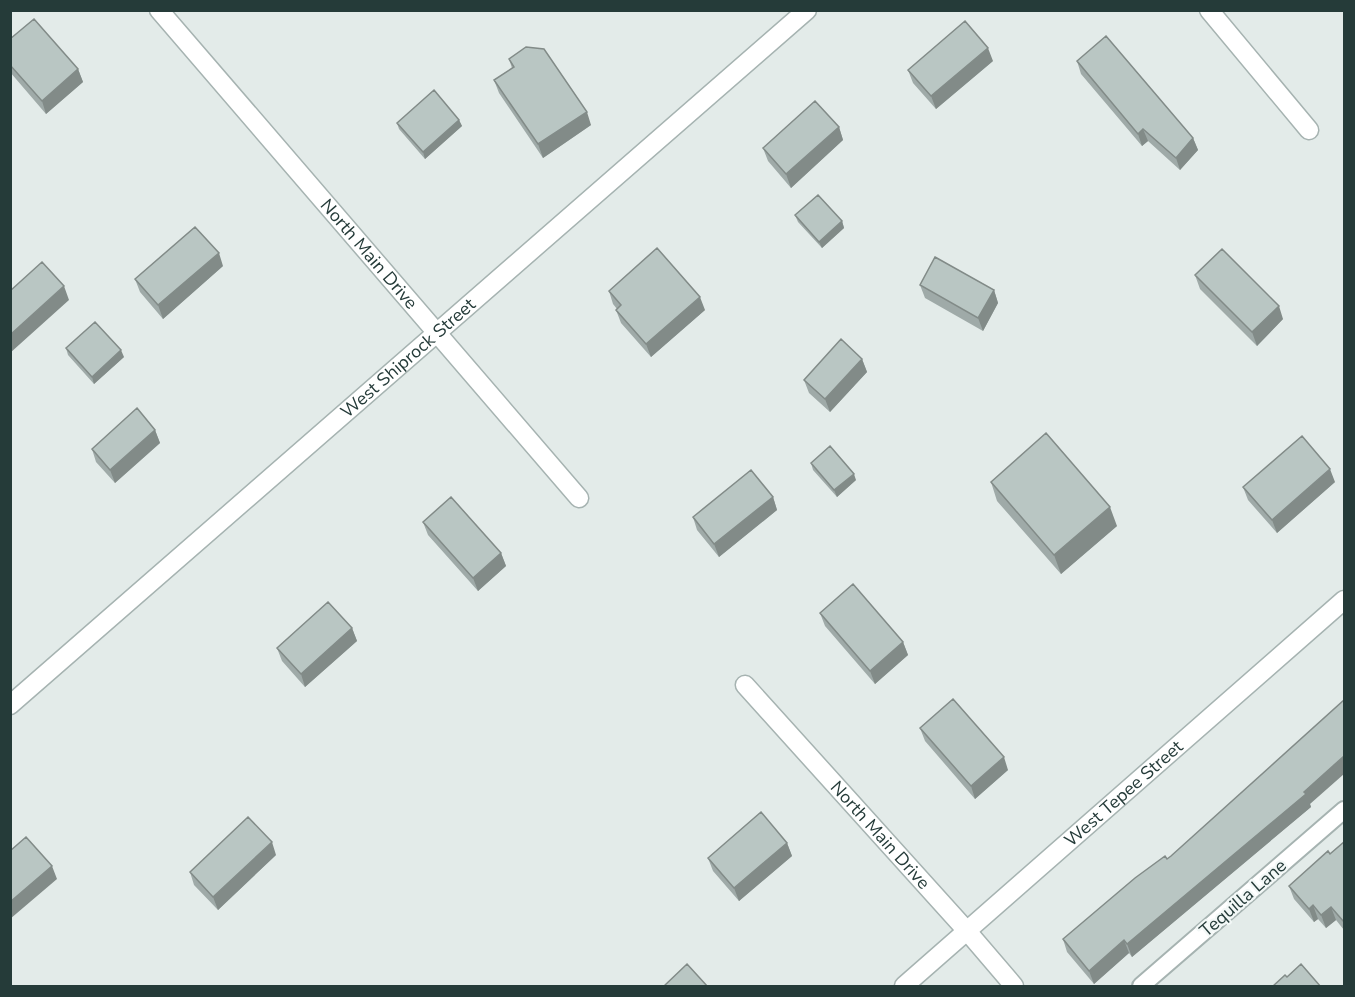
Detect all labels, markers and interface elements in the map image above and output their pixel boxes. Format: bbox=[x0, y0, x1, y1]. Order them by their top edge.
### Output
street label: North Main Drive bbox=[315, 194, 423, 314]
street label: West Shiprock Street bbox=[335, 292, 481, 423]
street label: West Tepee Street bbox=[1059, 734, 1188, 852]
street label: North Main Drive bbox=[825, 776, 936, 894]
street label: Tequilla Lane bbox=[1194, 854, 1292, 942]

